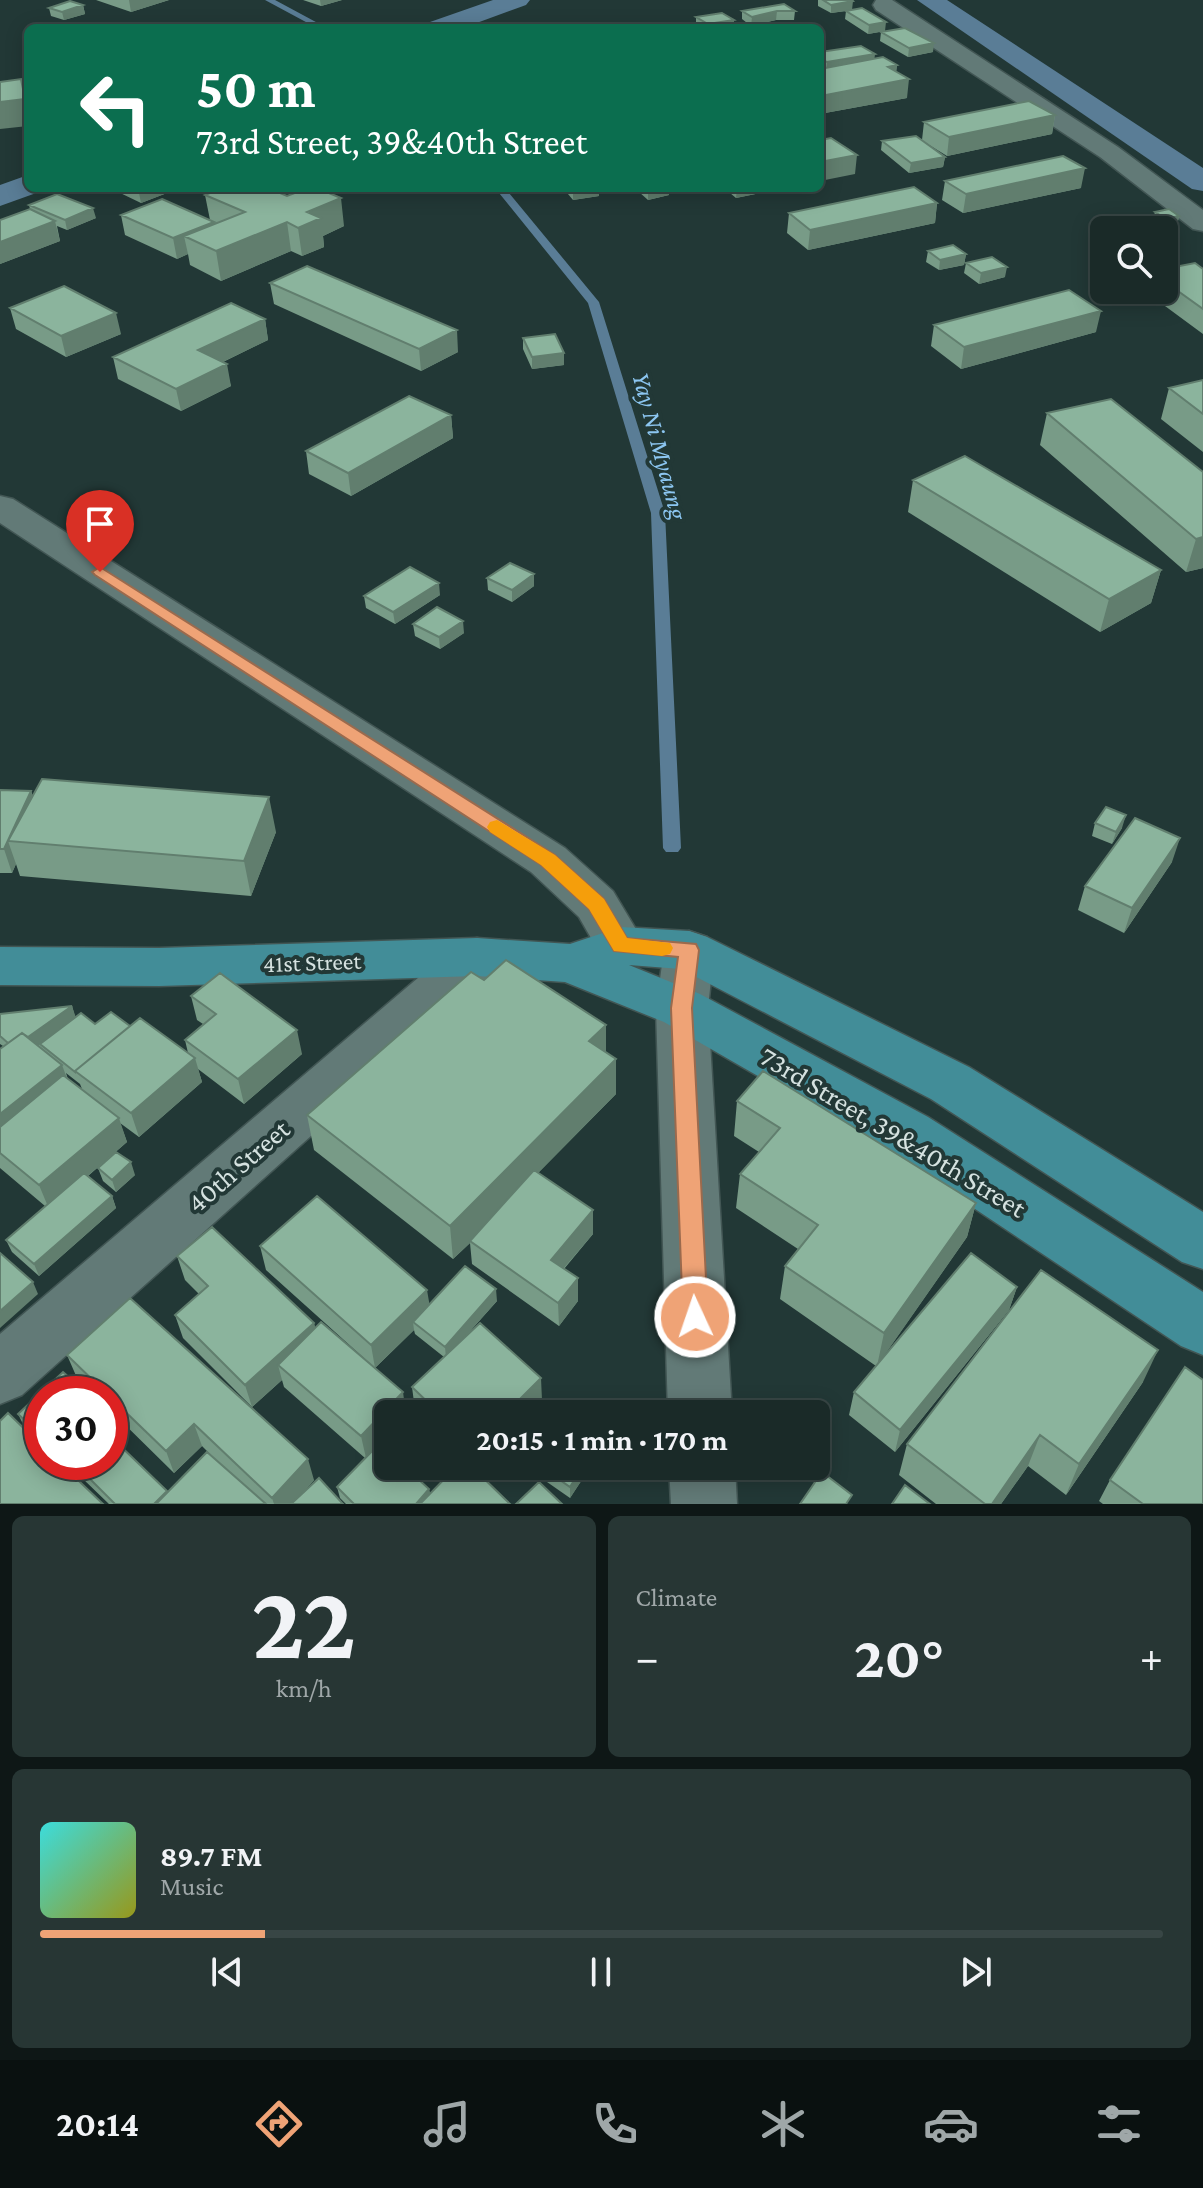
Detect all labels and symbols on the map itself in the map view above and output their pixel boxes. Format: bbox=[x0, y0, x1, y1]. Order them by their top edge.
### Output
water label: Yay Ni Myaung bbox=[626, 369, 694, 524]
pin bbox=[66, 490, 134, 572]
street label: 41st Street bbox=[262, 947, 363, 977]
street label: 73rd Street, 39&40th Street bbox=[755, 1040, 1032, 1224]
street label: 40th Street bbox=[181, 1113, 296, 1219]
position arrow bbox=[653, 1275, 737, 1359]
speed limit sign: 30 bbox=[24, 1376, 128, 1480]

